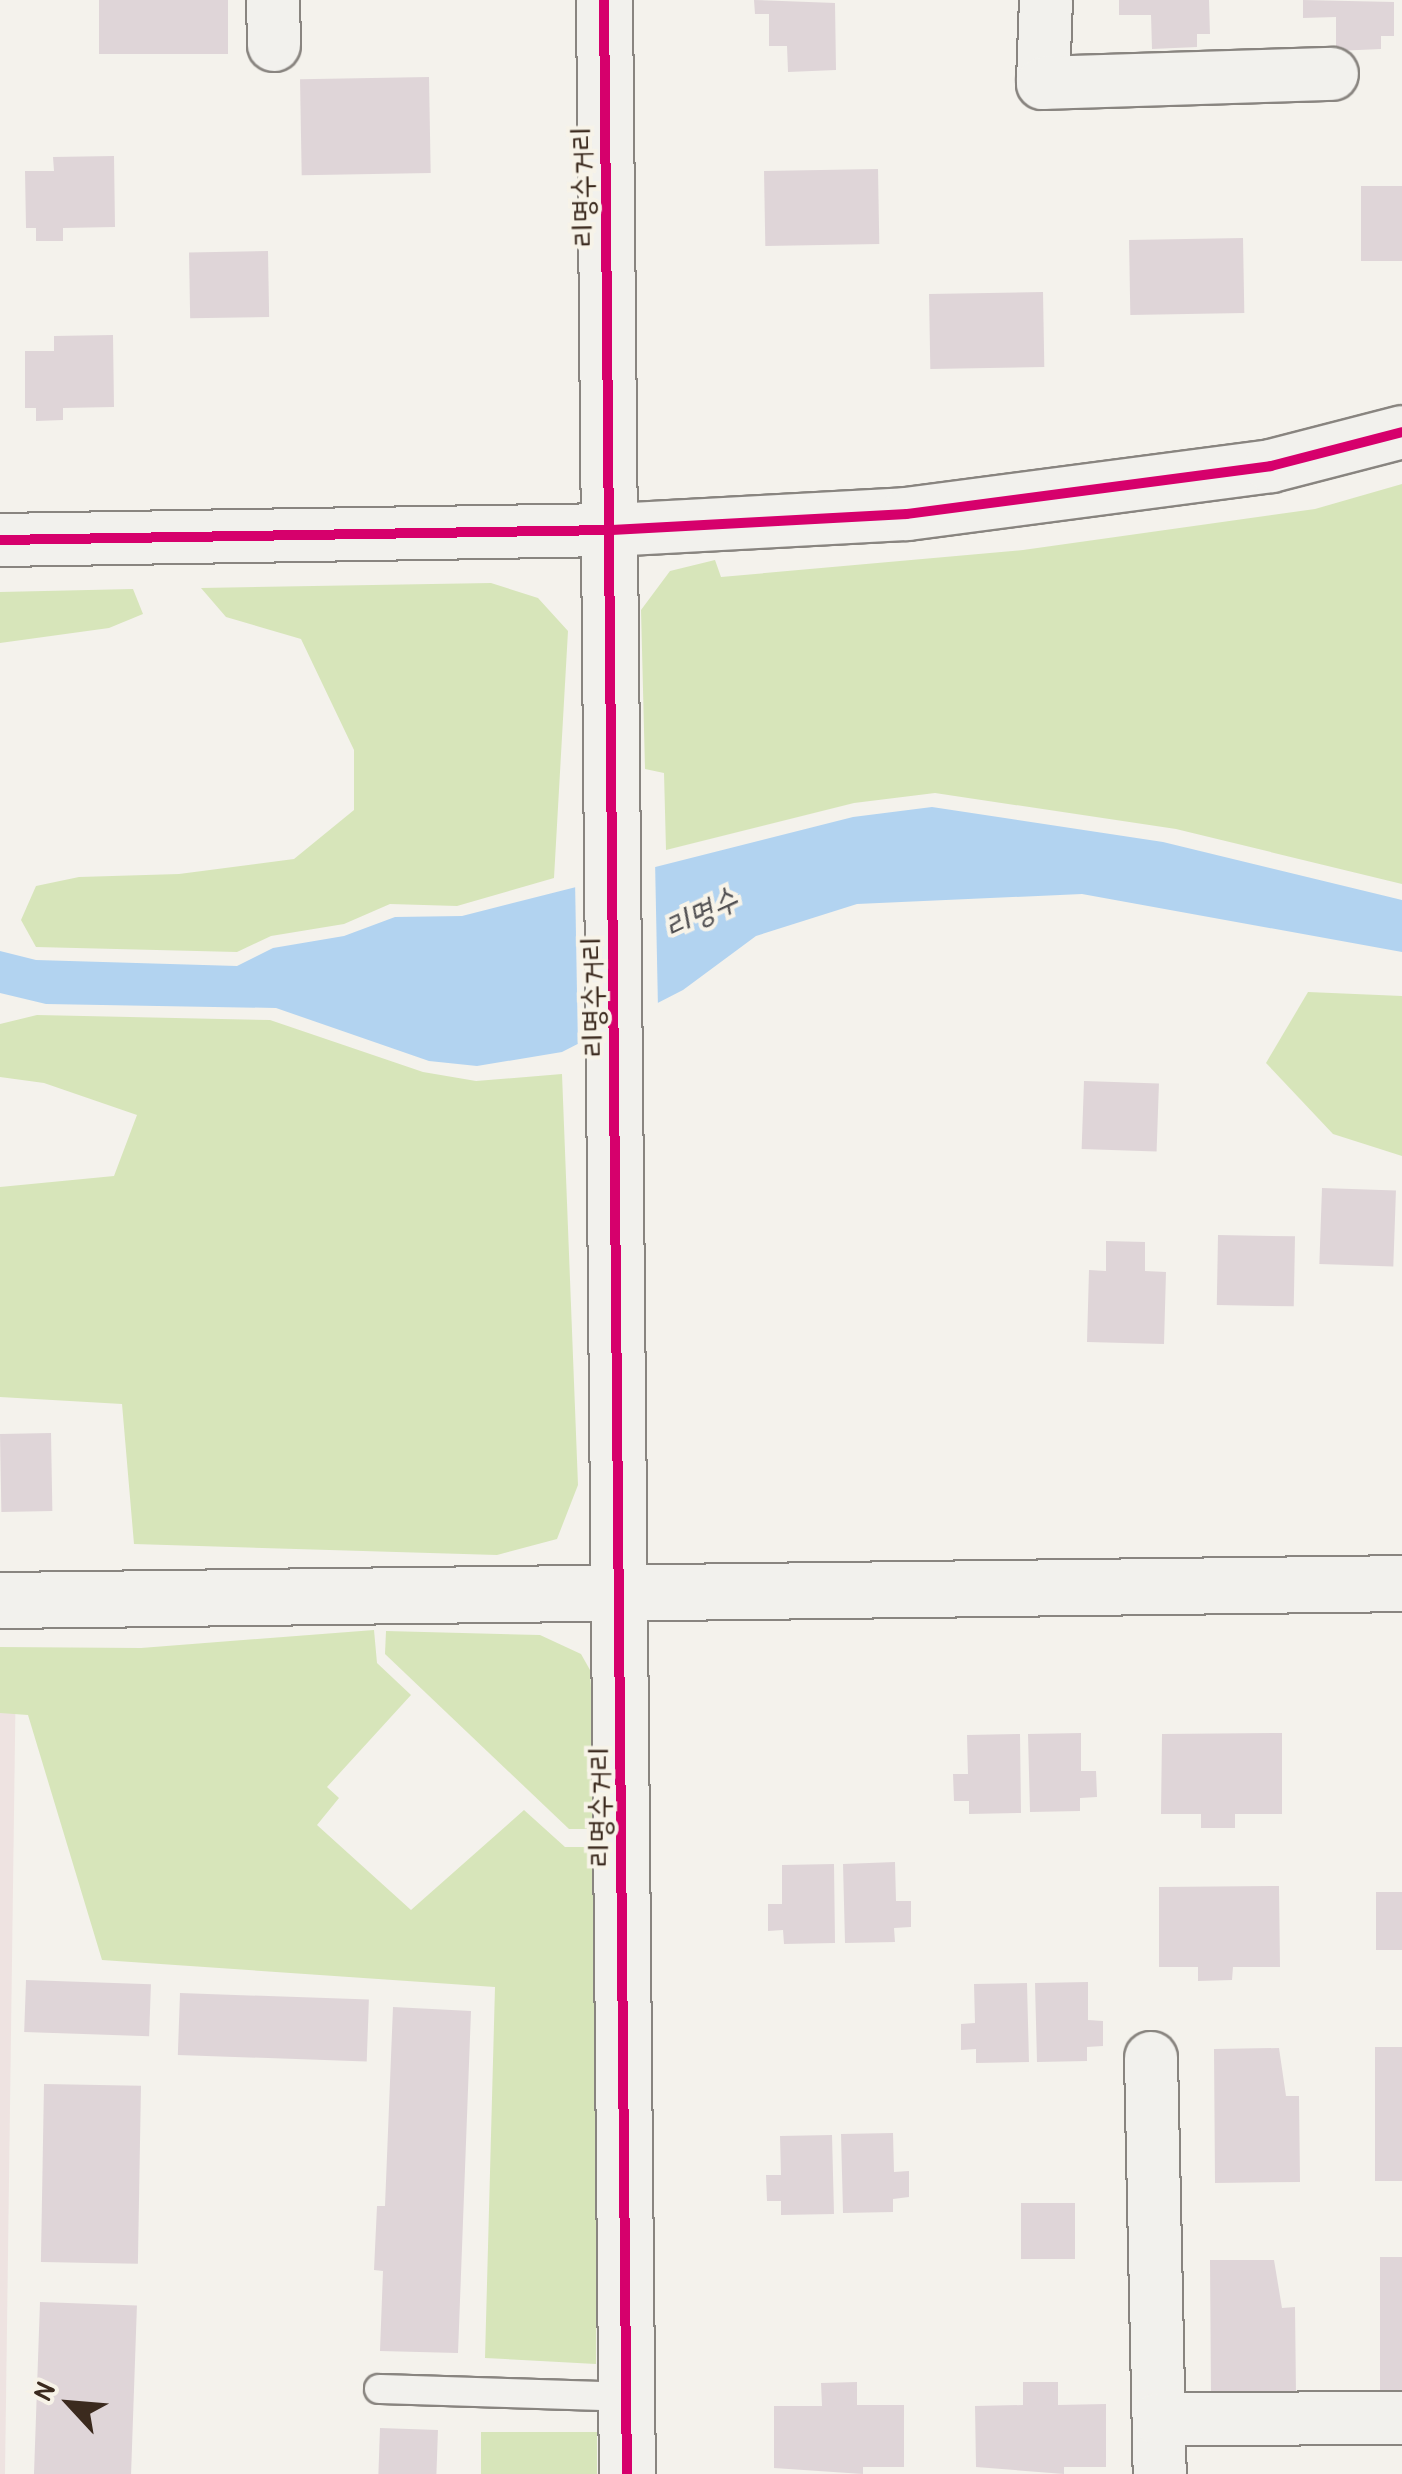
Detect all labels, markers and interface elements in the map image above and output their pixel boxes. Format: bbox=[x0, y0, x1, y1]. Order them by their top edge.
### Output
street label: 리명수거리 bbox=[563, 126, 601, 248]
water label: 리명수 bbox=[658, 879, 744, 947]
street label: 리명수거리 bbox=[573, 936, 611, 1058]
street label: 리명수거리 bbox=[581, 1747, 617, 1867]
north arrow bbox=[20, 2354, 120, 2454]
text: N bbox=[23, 2376, 63, 2406]

